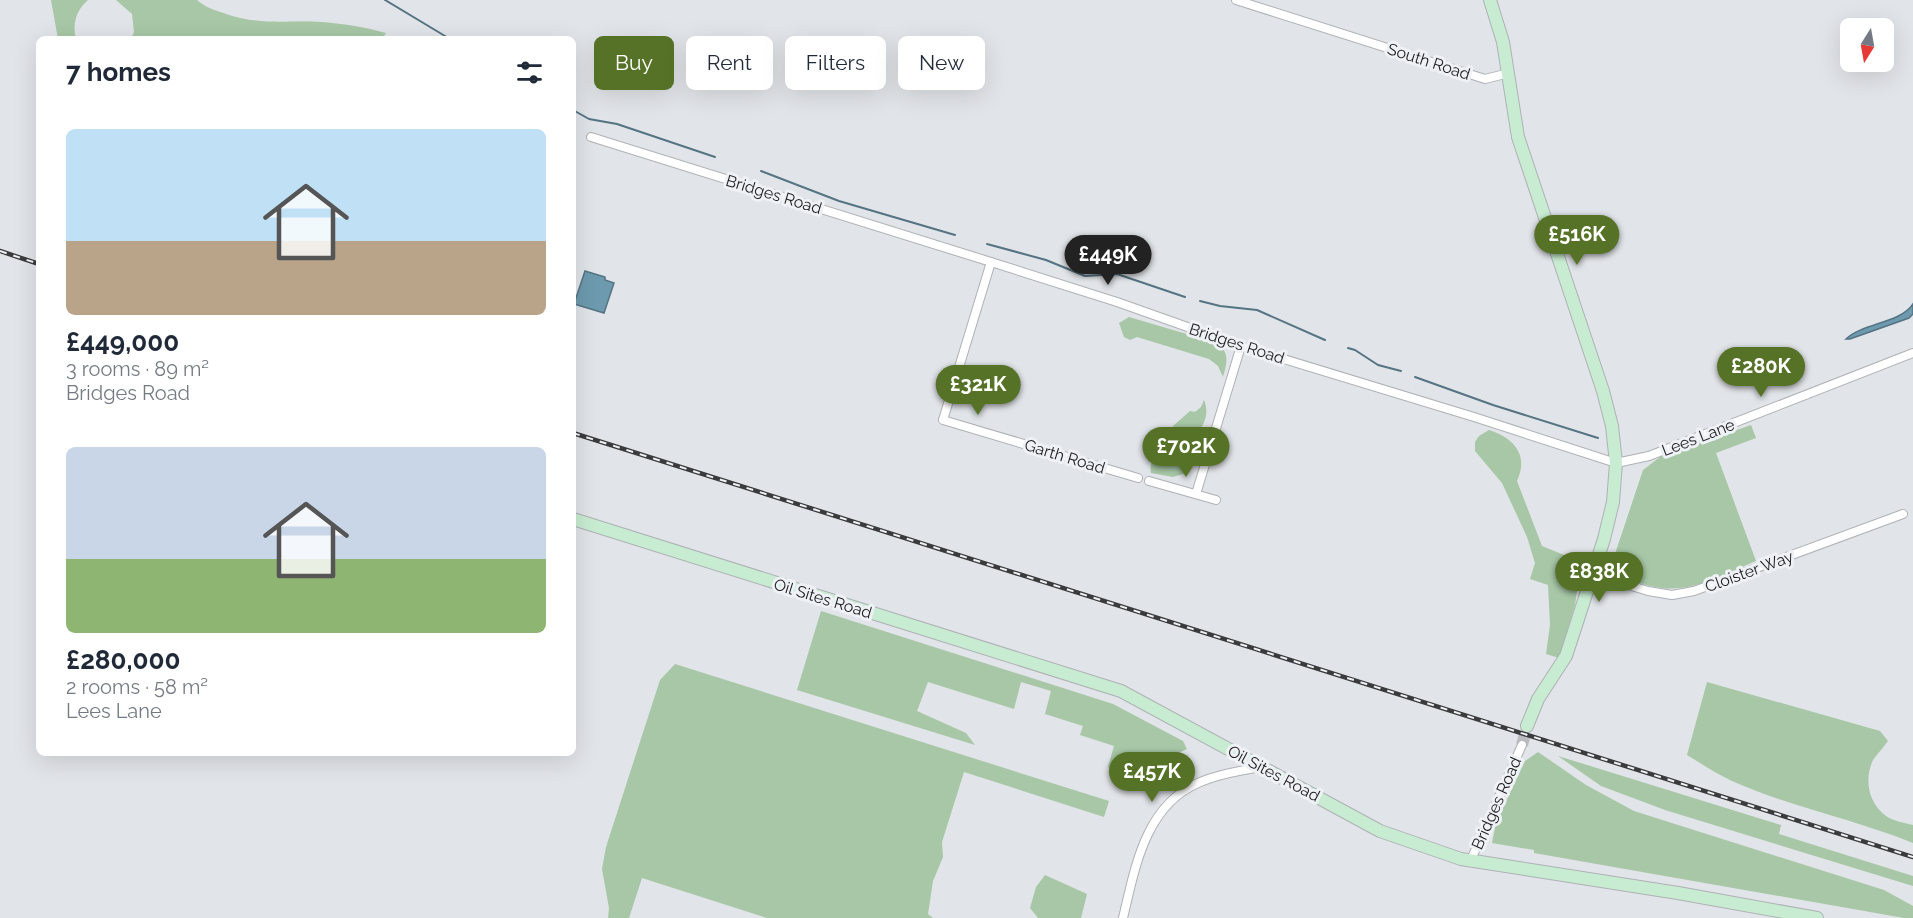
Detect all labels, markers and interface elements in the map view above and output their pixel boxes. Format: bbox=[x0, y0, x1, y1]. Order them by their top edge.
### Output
north arrow bbox=[1840, 18, 1894, 72]
map controls bbox=[1840, 18, 1894, 72]
chip: Buy bbox=[594, 36, 674, 90]
chip: Rent bbox=[686, 36, 773, 90]
chip: Filters bbox=[785, 36, 886, 90]
chip: New bbox=[898, 36, 985, 90]
street label: South Road bbox=[1385, 39, 1473, 84]
icon: filters bbox=[513, 56, 546, 89]
text: 7 homes bbox=[66, 57, 171, 87]
icon: home bbox=[252, 168, 360, 276]
street label: Bridges Road bbox=[724, 171, 824, 218]
pin: £516K bbox=[1535, 215, 1619, 266]
text: £516K bbox=[1548, 222, 1606, 246]
pin: £449K bbox=[1066, 235, 1150, 286]
text: £449K bbox=[1079, 242, 1137, 266]
street label: Bridges Road bbox=[1187, 319, 1287, 368]
text: £449,000 bbox=[66, 327, 179, 357]
pin: £280K bbox=[1719, 347, 1803, 398]
text: £280K bbox=[1731, 354, 1791, 378]
text: 3 rooms · 89 m² bbox=[66, 357, 209, 381]
pin: £321K bbox=[936, 365, 1020, 416]
text: £321K bbox=[950, 372, 1006, 396]
text: Bridges Road bbox=[66, 381, 190, 405]
street label: Lees Lane bbox=[1659, 415, 1737, 460]
pin: £702K bbox=[1144, 427, 1228, 478]
text: £702K bbox=[1156, 434, 1216, 458]
street label: Garth Road bbox=[1022, 435, 1107, 478]
icon: home bbox=[252, 486, 360, 594]
street label: Cloister Way bbox=[1702, 547, 1796, 596]
pin: £838K bbox=[1557, 552, 1641, 603]
text: £838K bbox=[1569, 559, 1629, 583]
street label: Oil Sites Road bbox=[772, 575, 874, 622]
text: £280,000 bbox=[66, 645, 180, 675]
text: 2 rooms · 58 m² bbox=[66, 675, 208, 699]
text: Lees Lane bbox=[66, 699, 162, 723]
street label: Oil Sites Road bbox=[1225, 741, 1323, 806]
pin: £457K bbox=[1110, 752, 1194, 803]
street label: Bridges Road bbox=[1468, 754, 1525, 852]
text: £457K bbox=[1123, 759, 1181, 783]

